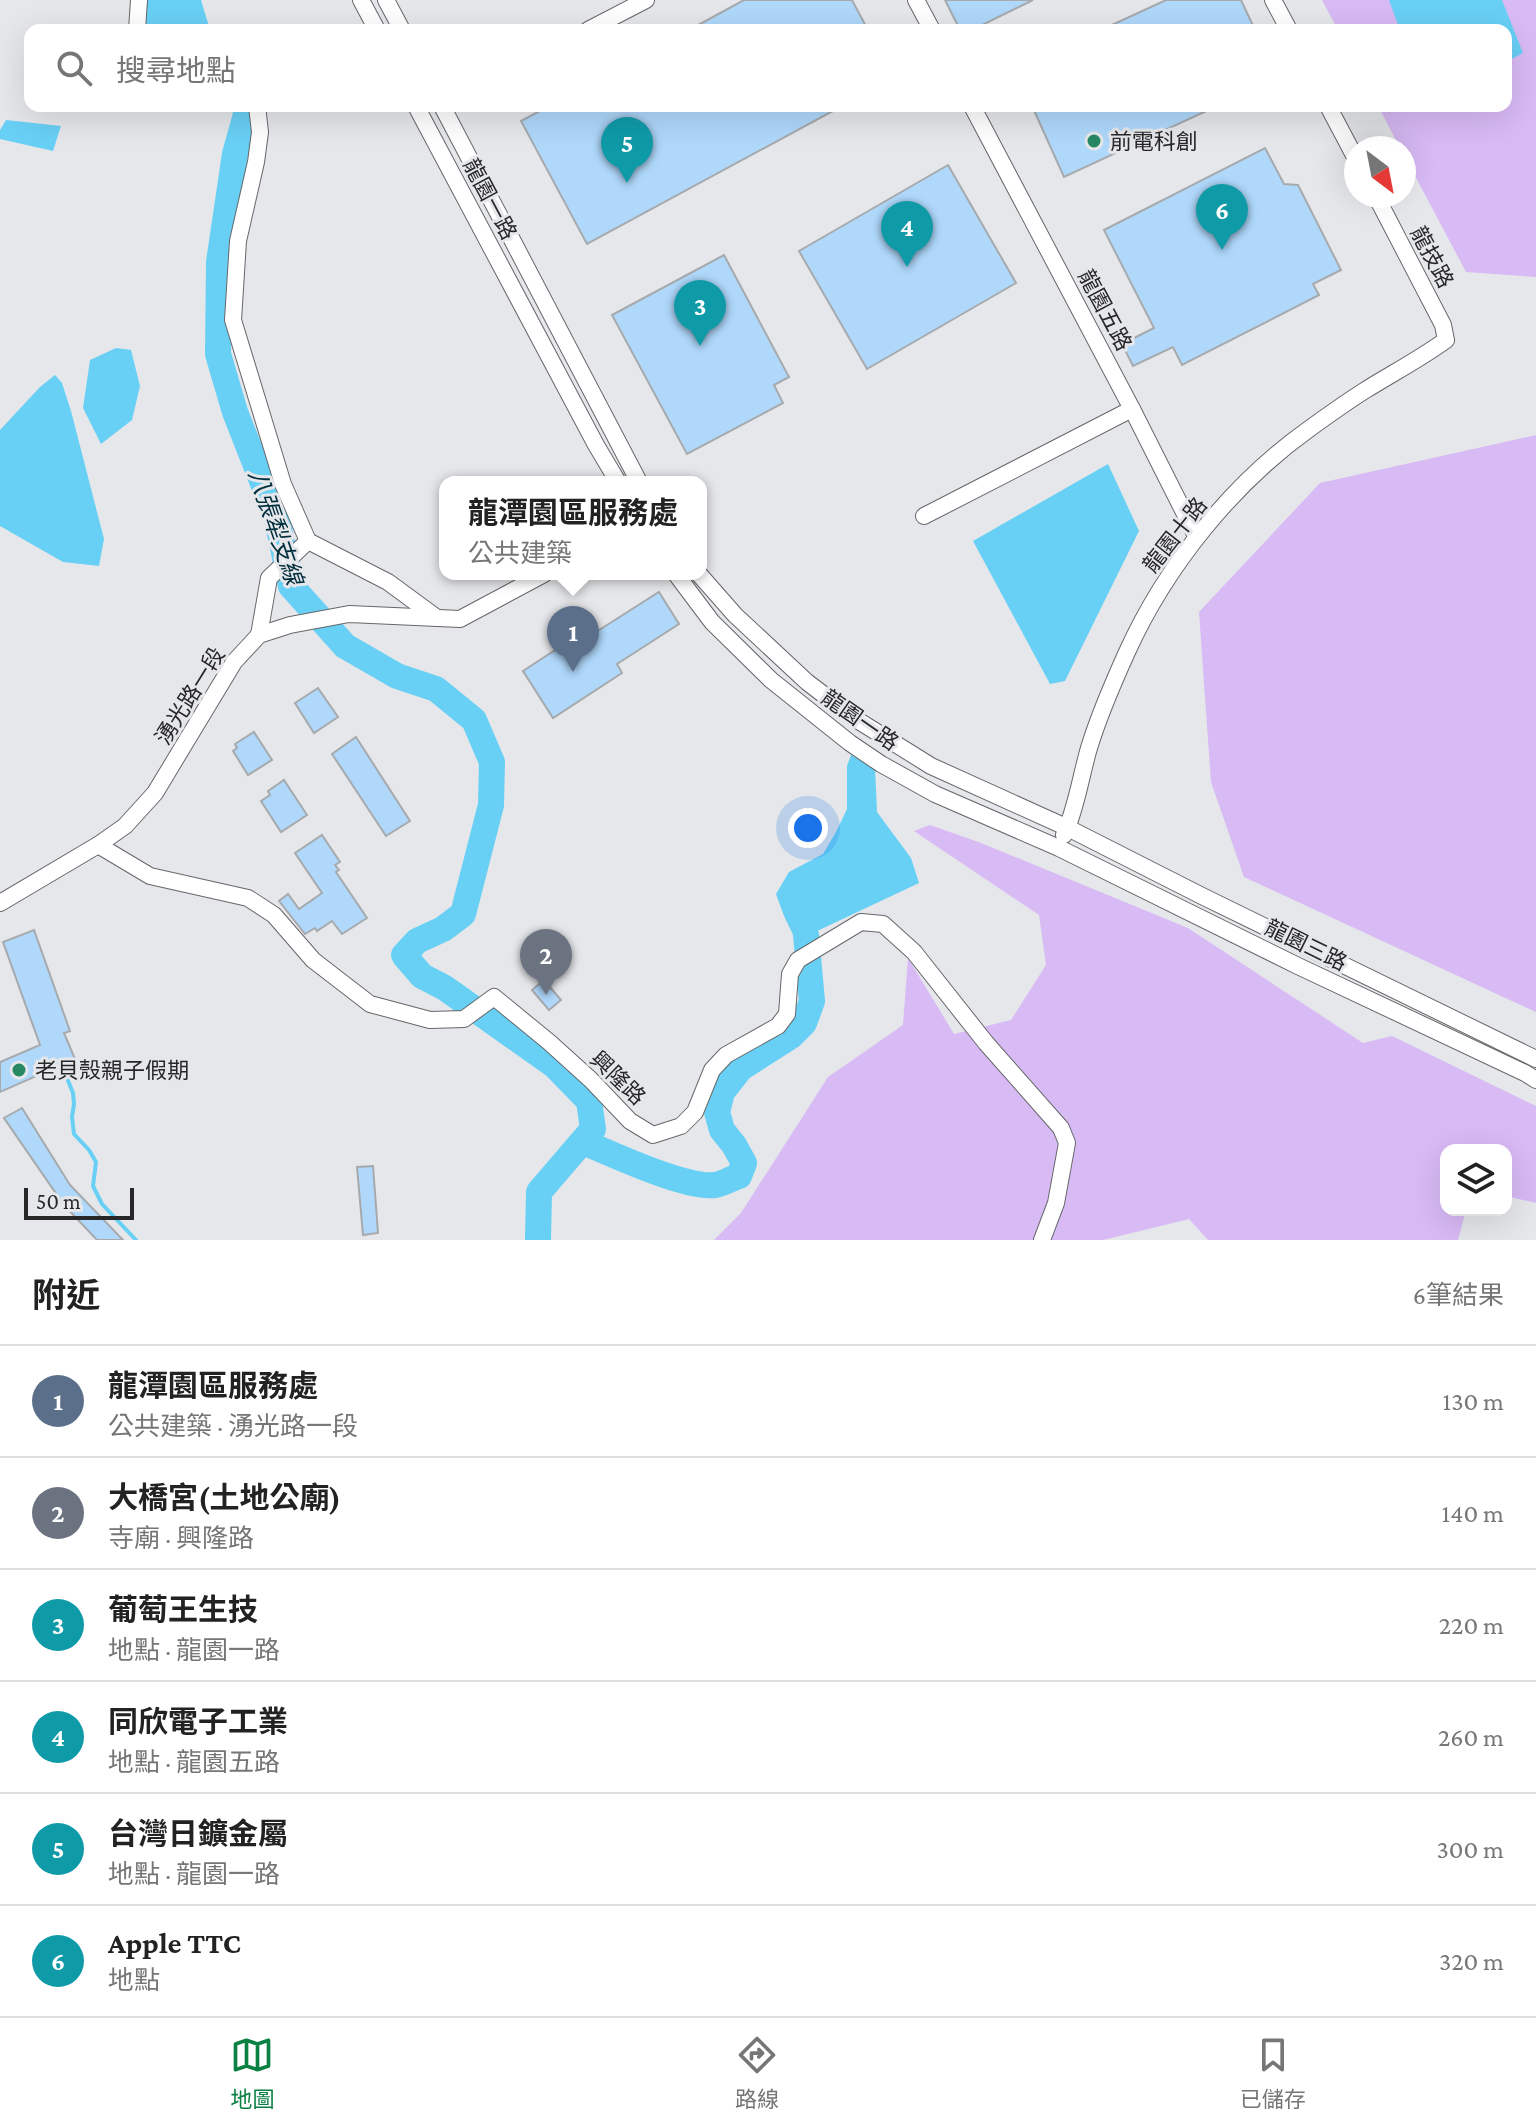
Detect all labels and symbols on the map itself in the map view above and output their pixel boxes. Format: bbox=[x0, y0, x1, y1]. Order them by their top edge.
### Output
pin: 5 bbox=[601, 117, 653, 183]
place label: 前電科創 bbox=[1110, 129, 1198, 154]
marker: 前電科創 bbox=[1085, 132, 1103, 150]
north arrow bbox=[1344, 136, 1416, 208]
street label: 龍園一路 bbox=[458, 154, 522, 244]
pin: 6 bbox=[1196, 184, 1248, 250]
pin: 4 bbox=[881, 201, 933, 267]
street label: 龍技路 bbox=[1405, 222, 1459, 292]
street label: 龍園五路 bbox=[1073, 265, 1137, 355]
pin: 3 bbox=[674, 280, 726, 346]
water label: 八張犁支線 bbox=[244, 466, 309, 591]
street label: 龍園十路 bbox=[1138, 493, 1212, 577]
pin: 1 bbox=[547, 606, 599, 672]
street label: 湧光路一段 bbox=[150, 643, 230, 749]
street label: 龍園一路 bbox=[817, 685, 903, 755]
your location bbox=[788, 808, 828, 848]
street label: 龍園三路 bbox=[1261, 914, 1351, 976]
pin: 2 bbox=[520, 929, 572, 995]
street label: 興隆路 bbox=[586, 1046, 650, 1110]
place label: 老貝殼親子假期 bbox=[35, 1058, 189, 1083]
marker: 老貝殼親子假期 bbox=[10, 1061, 28, 1079]
scale bar bbox=[24, 1184, 134, 1220]

